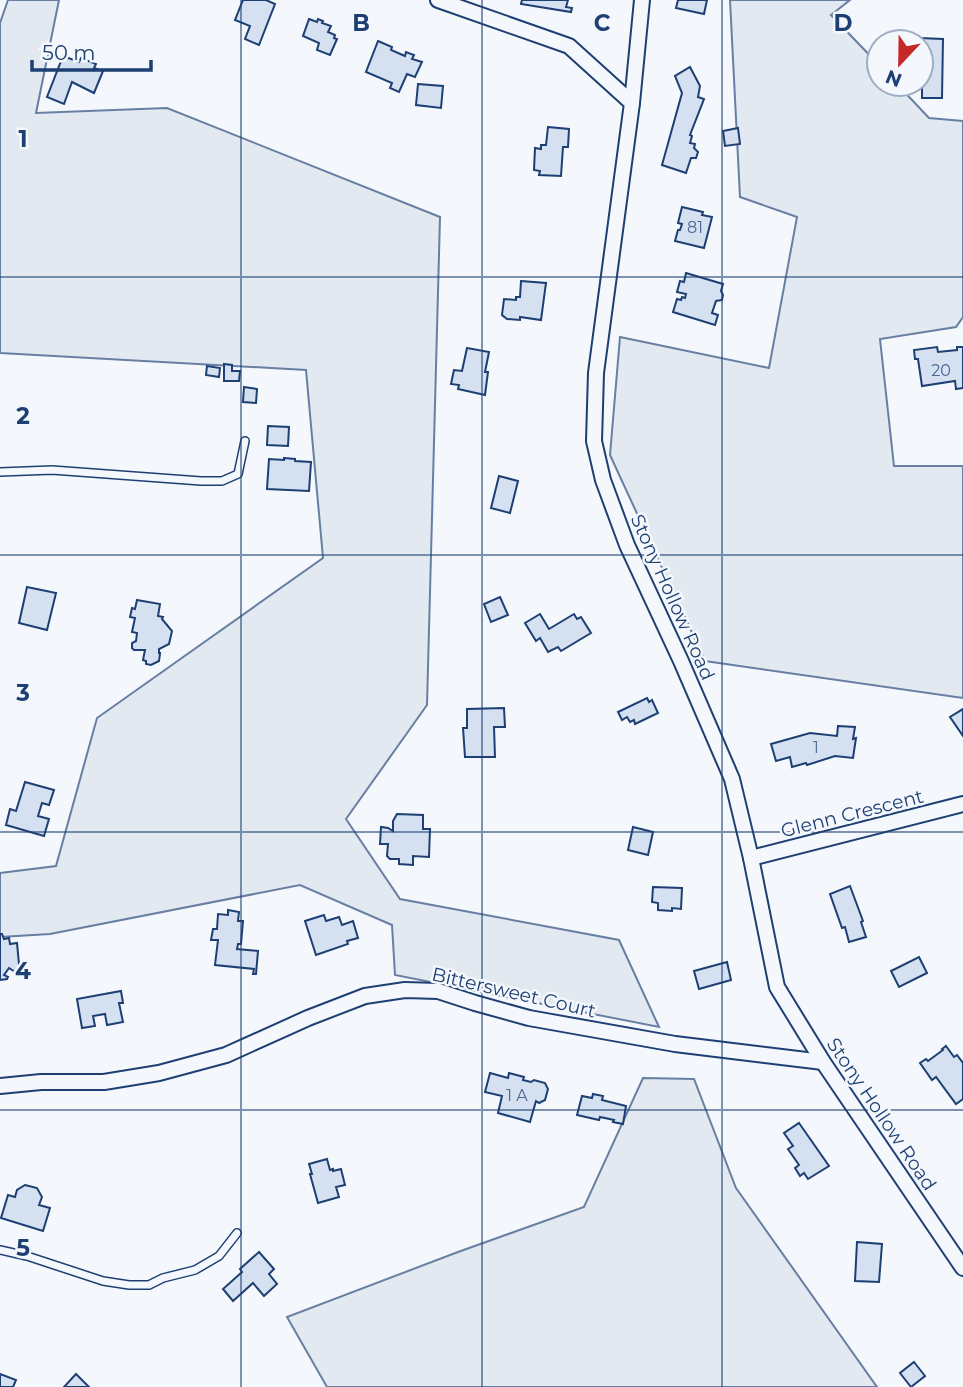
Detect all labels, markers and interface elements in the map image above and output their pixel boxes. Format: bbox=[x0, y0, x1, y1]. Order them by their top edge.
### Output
text: B bbox=[352, 9, 370, 37]
text: C bbox=[594, 9, 611, 37]
text: D bbox=[834, 9, 853, 37]
scale bar bbox=[32, 28, 150, 72]
north arrow bbox=[865, 28, 935, 98]
text: 50 m bbox=[42, 40, 96, 65]
text: N bbox=[882, 65, 905, 92]
text: 1 bbox=[18, 125, 28, 153]
house number: 81 bbox=[687, 218, 703, 237]
house number: 20 bbox=[931, 361, 951, 380]
text: 2 bbox=[16, 402, 30, 430]
street label: Stony Hollow Road bbox=[626, 511, 720, 684]
text: 3 bbox=[15, 679, 30, 707]
house number: 1 bbox=[813, 738, 819, 757]
street label: Glenn Crescent bbox=[778, 785, 926, 842]
text: 4 bbox=[15, 957, 31, 985]
street label: Bittersweet Court bbox=[430, 962, 598, 1023]
street label: Stony Hollow Road bbox=[822, 1034, 941, 1195]
house number: 1 A bbox=[506, 1086, 528, 1105]
text: 5 bbox=[16, 1234, 30, 1262]

